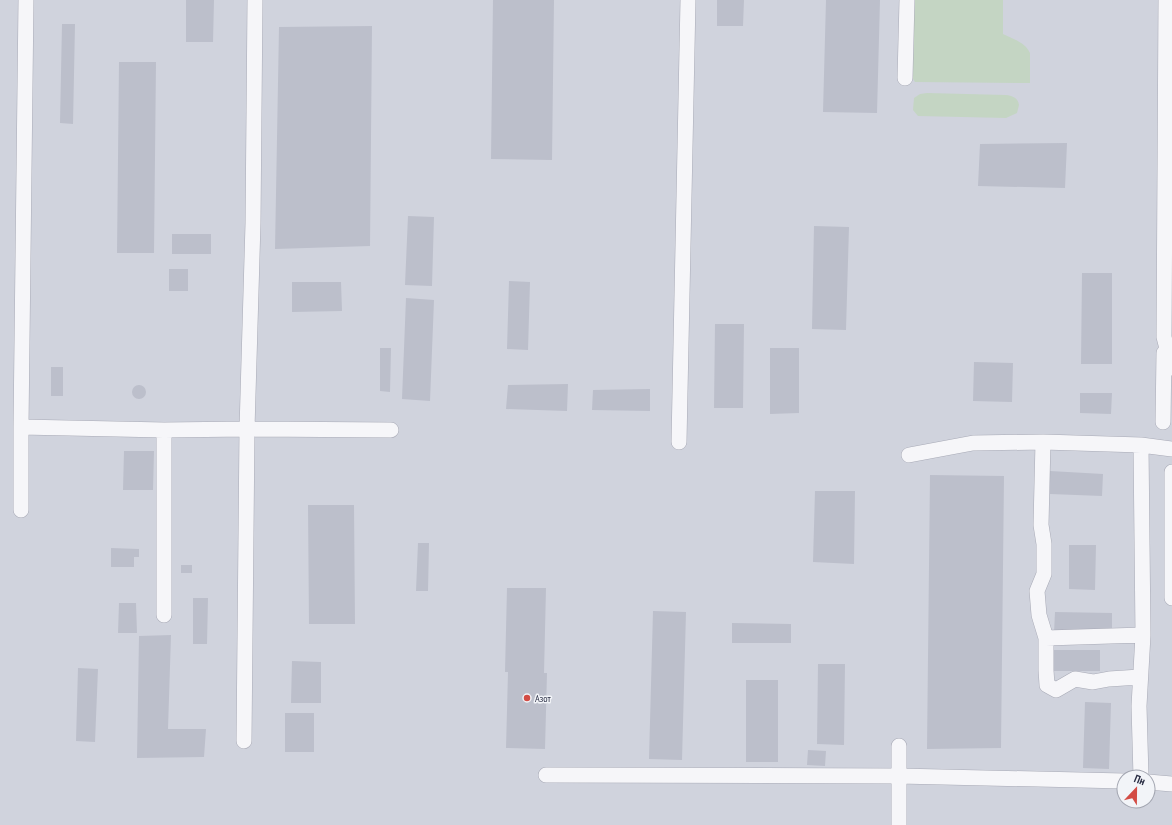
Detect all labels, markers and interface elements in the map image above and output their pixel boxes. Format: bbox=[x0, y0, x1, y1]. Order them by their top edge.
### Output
place label: Азот bbox=[535, 692, 551, 705]
marker: Азот bbox=[522, 693, 532, 703]
north arrow bbox=[1116, 769, 1156, 809]
text: Пн bbox=[1132, 771, 1147, 788]

